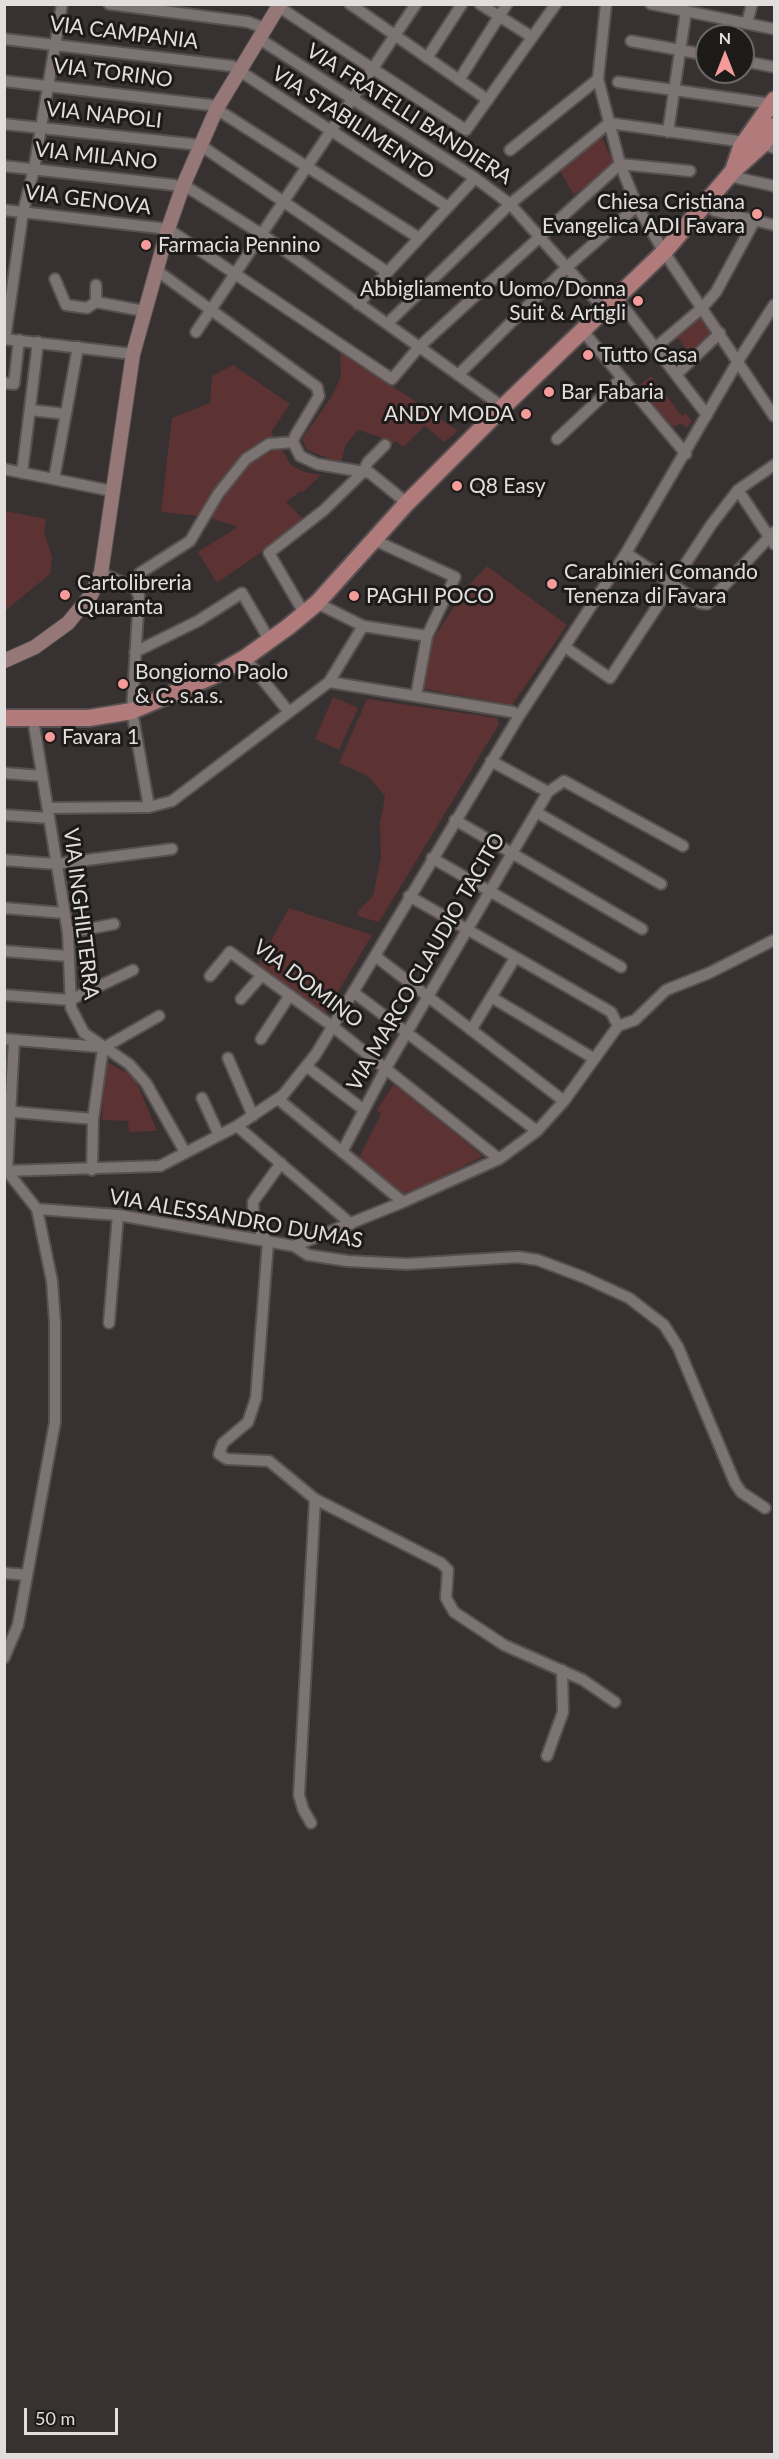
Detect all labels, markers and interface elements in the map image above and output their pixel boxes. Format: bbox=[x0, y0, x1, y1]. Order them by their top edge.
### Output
street label: VIA CAMPANIA bbox=[48, 11, 200, 55]
north arrow bbox=[695, 24, 755, 84]
text: N bbox=[719, 28, 731, 47]
street label: VIA FRATELLI BANDIERA bbox=[302, 38, 516, 190]
street label: VIA TORINO bbox=[52, 53, 174, 93]
street label: VIA STABILIMENTO bbox=[267, 61, 439, 185]
street label: VIA NAPOLI bbox=[45, 96, 163, 134]
street label: VIA MILANO bbox=[34, 137, 158, 175]
street label: VIA GENOVA bbox=[23, 180, 153, 220]
place label: Chiesa Cristiana Evangelica ADI Favara bbox=[542, 189, 745, 239]
marker: Chiesa Cristiana Evangelica ADI Favara bbox=[750, 207, 764, 221]
place label: Farmacia Pennino bbox=[158, 232, 320, 258]
marker: Farmacia Pennino bbox=[139, 238, 153, 252]
place label: Abbigliamento Uomo/Donna Suit & Artigli bbox=[360, 276, 626, 326]
marker: Abbigliamento Uomo/Donna Suit & Artigli bbox=[631, 294, 645, 308]
place label: Tutto Casa bbox=[600, 342, 697, 368]
marker: Tutto Casa bbox=[581, 348, 595, 362]
place label: Bar Fabaria bbox=[561, 379, 664, 405]
marker: Bar Fabaria bbox=[542, 385, 556, 399]
place label: ANDY MODA bbox=[384, 401, 514, 427]
marker: ANDY MODA bbox=[519, 407, 533, 421]
place label: Q8 Easy bbox=[469, 473, 546, 499]
marker: Q8 Easy bbox=[450, 479, 464, 493]
place label: Carabinieri Comando Tenenza di Favara bbox=[564, 559, 758, 609]
place label: Cartolibreria Quaranta bbox=[77, 570, 192, 620]
marker: Carabinieri Comando Tenenza di Favara bbox=[545, 577, 559, 591]
place label: PAGHI POCO bbox=[366, 583, 494, 609]
marker: Cartolibreria Quaranta bbox=[58, 588, 72, 602]
marker: PAGHI POCO bbox=[347, 589, 361, 603]
place label: Bongiorno Paolo & C. s.a.s. bbox=[135, 659, 288, 709]
marker: Bongiorno Paolo & C. s.a.s. bbox=[116, 677, 130, 691]
place label: Favara 1 bbox=[62, 724, 139, 750]
marker: Favara 1 bbox=[43, 730, 57, 744]
street label: VIA INGHILTERRA bbox=[58, 827, 104, 1001]
street label: VIA MARCO CLAUDIO TACITO bbox=[342, 829, 510, 1095]
street label: VIA DOMINO bbox=[248, 935, 368, 1033]
street label: VIA ALESSANDRO DUMAS bbox=[107, 1184, 365, 1254]
scale bar bbox=[27, 2396, 122, 2434]
text: 50 m bbox=[35, 2407, 75, 2429]

